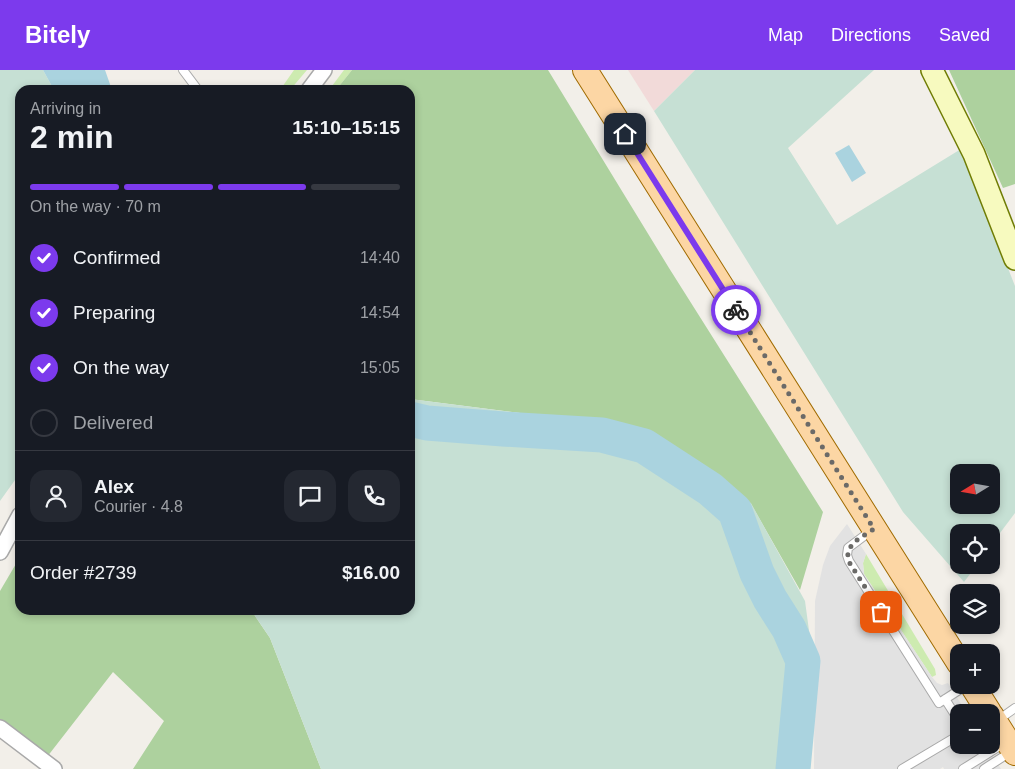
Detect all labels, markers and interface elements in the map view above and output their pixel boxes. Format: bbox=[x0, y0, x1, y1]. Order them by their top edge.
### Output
text: Bitely bbox=[25, 21, 90, 48]
text: Map bbox=[768, 25, 803, 45]
text: Directions bbox=[831, 25, 911, 45]
text: Saved bbox=[939, 25, 990, 45]
text: Arriving in bbox=[30, 100, 101, 117]
pin bbox=[604, 113, 646, 155]
text: 15:10–15:15 bbox=[292, 117, 400, 138]
text: 2 min bbox=[30, 119, 114, 155]
icon: home bbox=[611, 120, 639, 148]
text: On the way · 70 m bbox=[30, 198, 161, 215]
icon: check bbox=[30, 244, 58, 272]
text: Confirmed bbox=[73, 247, 161, 268]
text: 14:40 bbox=[360, 249, 400, 266]
courier bbox=[711, 285, 761, 335]
icon: bike bbox=[722, 296, 750, 324]
icon: check bbox=[30, 299, 58, 327]
text: Preparing bbox=[73, 302, 155, 323]
text: 14:54 bbox=[360, 304, 400, 321]
icon: check bbox=[30, 354, 58, 382]
text: On the way bbox=[73, 357, 169, 378]
text: 15:05 bbox=[360, 359, 400, 376]
text: Delivered bbox=[73, 412, 153, 433]
north arrow bbox=[950, 464, 1000, 514]
map controls bbox=[950, 464, 1000, 754]
button: person bbox=[30, 470, 82, 522]
button: chat bbox=[284, 470, 336, 522]
button: phone bbox=[348, 470, 400, 522]
text: Alex bbox=[94, 476, 134, 497]
text: Courier · 4.8 bbox=[94, 498, 183, 515]
button: locate bbox=[950, 524, 1000, 574]
text: Order #2739 bbox=[30, 562, 137, 583]
text: $16.00 bbox=[342, 562, 400, 583]
button: layers bbox=[950, 584, 1000, 634]
pin bbox=[860, 591, 902, 633]
icon: bag bbox=[867, 598, 895, 626]
button: + bbox=[950, 644, 1000, 694]
button: − bbox=[950, 704, 1000, 754]

